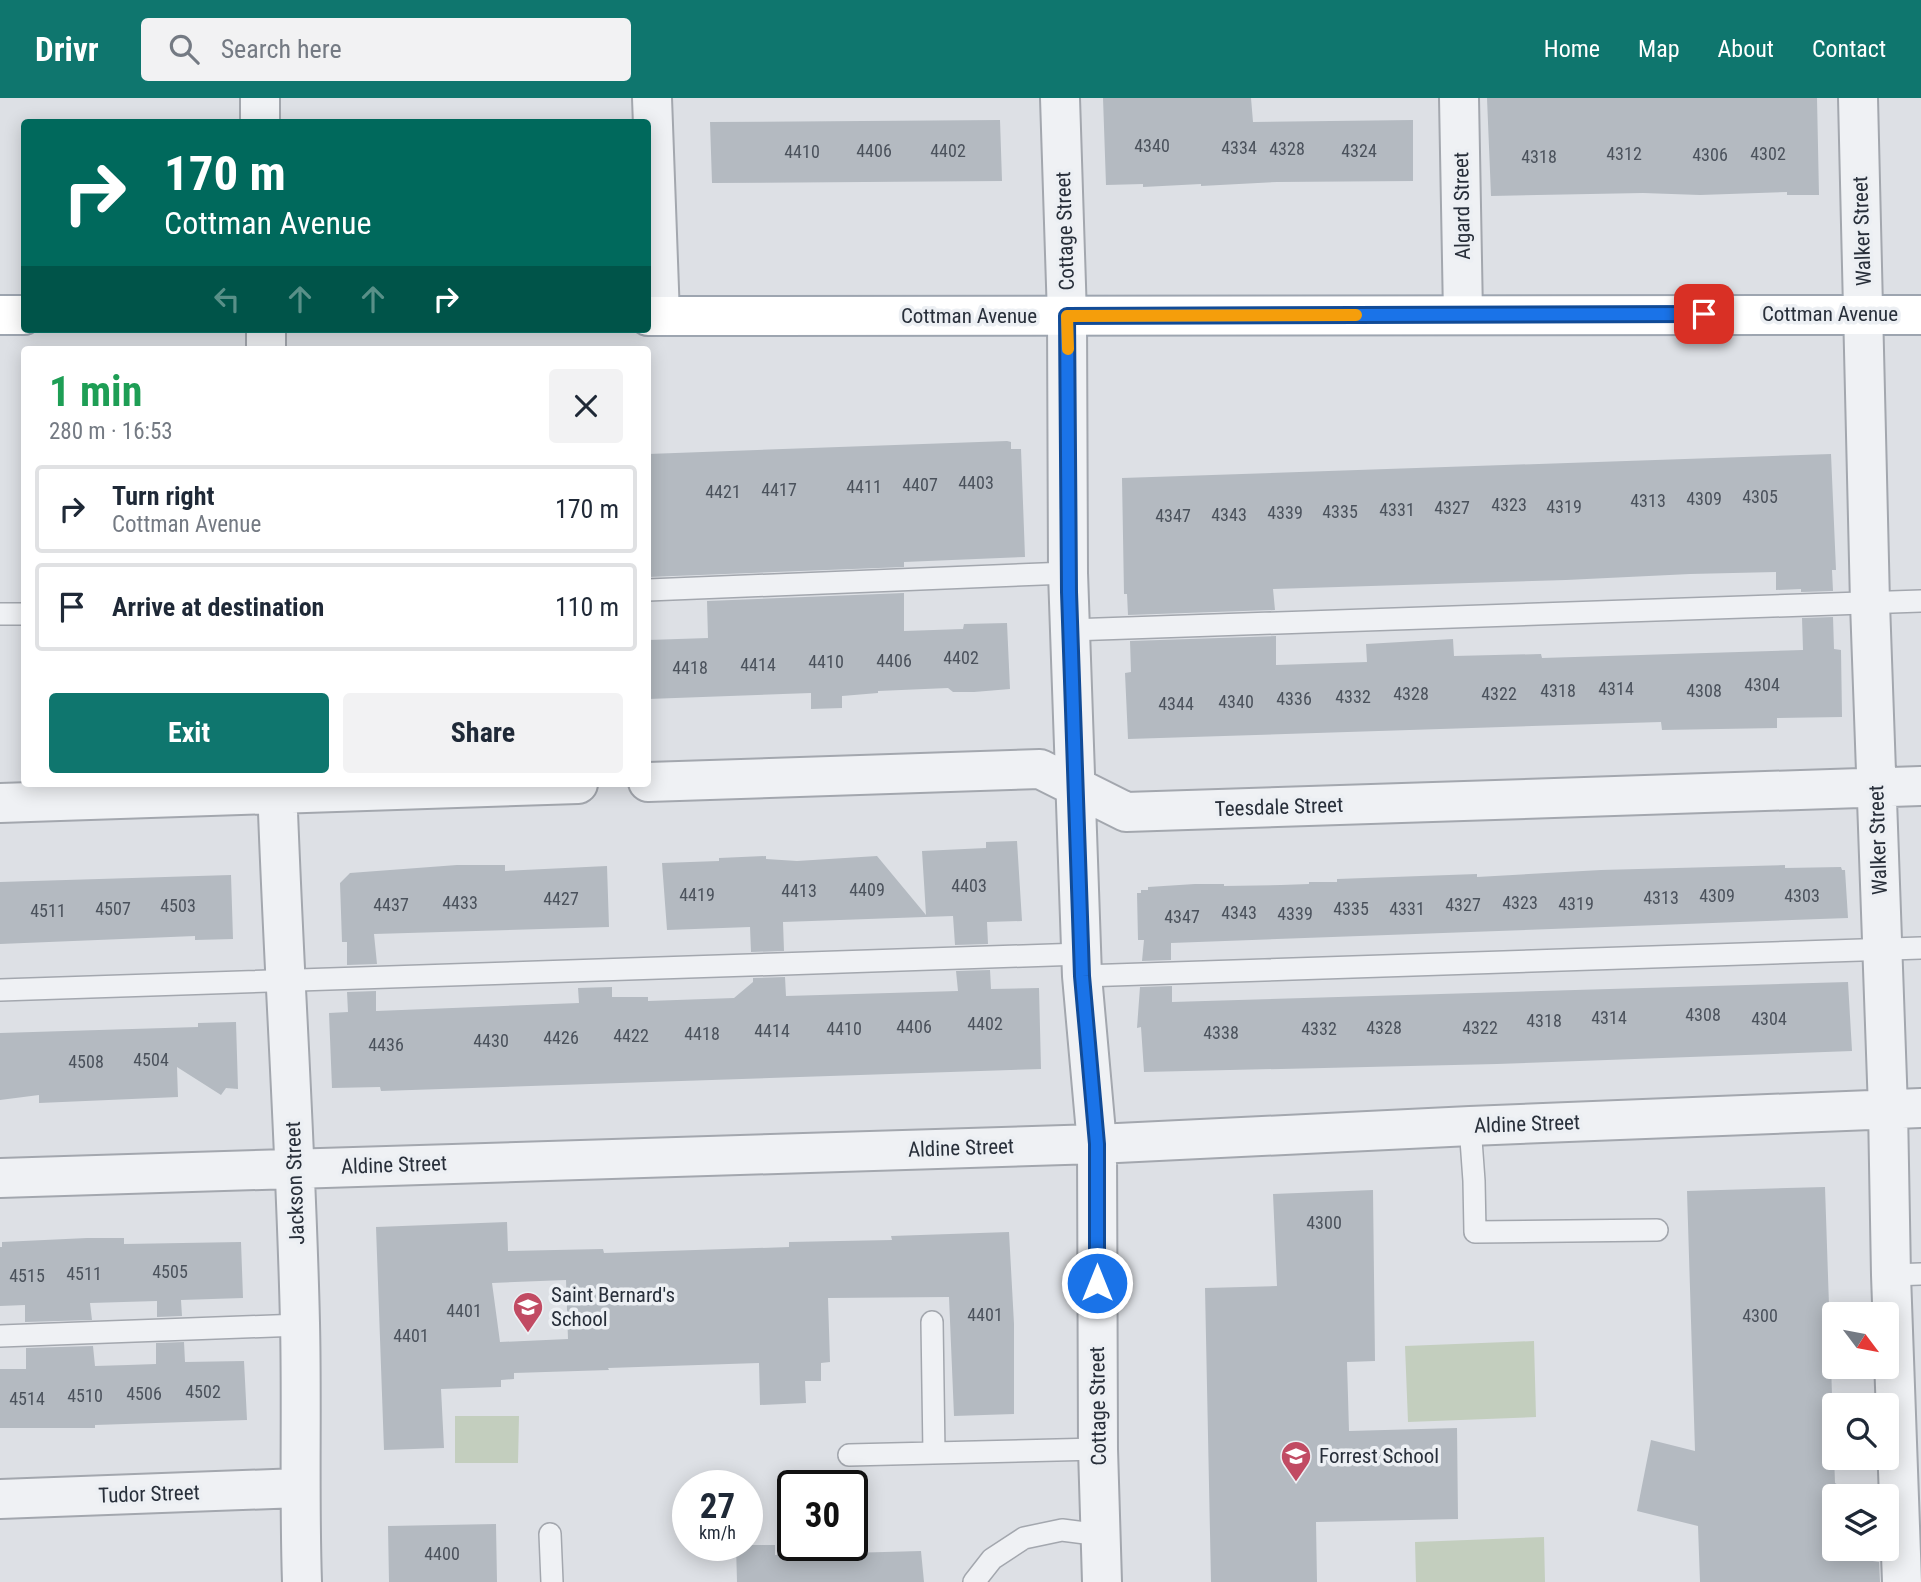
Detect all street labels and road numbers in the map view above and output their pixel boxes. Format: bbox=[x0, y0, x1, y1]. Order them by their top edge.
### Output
street label: Algard Street bbox=[1449, 152, 1475, 260]
street label: Cottage Street bbox=[1051, 171, 1079, 291]
street label: Walker Street bbox=[1848, 176, 1876, 286]
street label: Cottman Avenue bbox=[1762, 302, 1898, 326]
street label: Cottman Avenue bbox=[901, 304, 1037, 328]
street label: Walker Street bbox=[1864, 785, 1892, 895]
street label: Teesdale Street bbox=[1214, 793, 1344, 821]
street label: Aldine Street bbox=[1474, 1110, 1580, 1138]
street label: Jackson Street bbox=[281, 1121, 309, 1245]
street label: Aldine Street bbox=[908, 1134, 1014, 1162]
street label: Aldine Street bbox=[341, 1151, 447, 1179]
street label: Cottage Street bbox=[1085, 1346, 1111, 1466]
street label: Tudor Street bbox=[98, 1480, 200, 1508]

